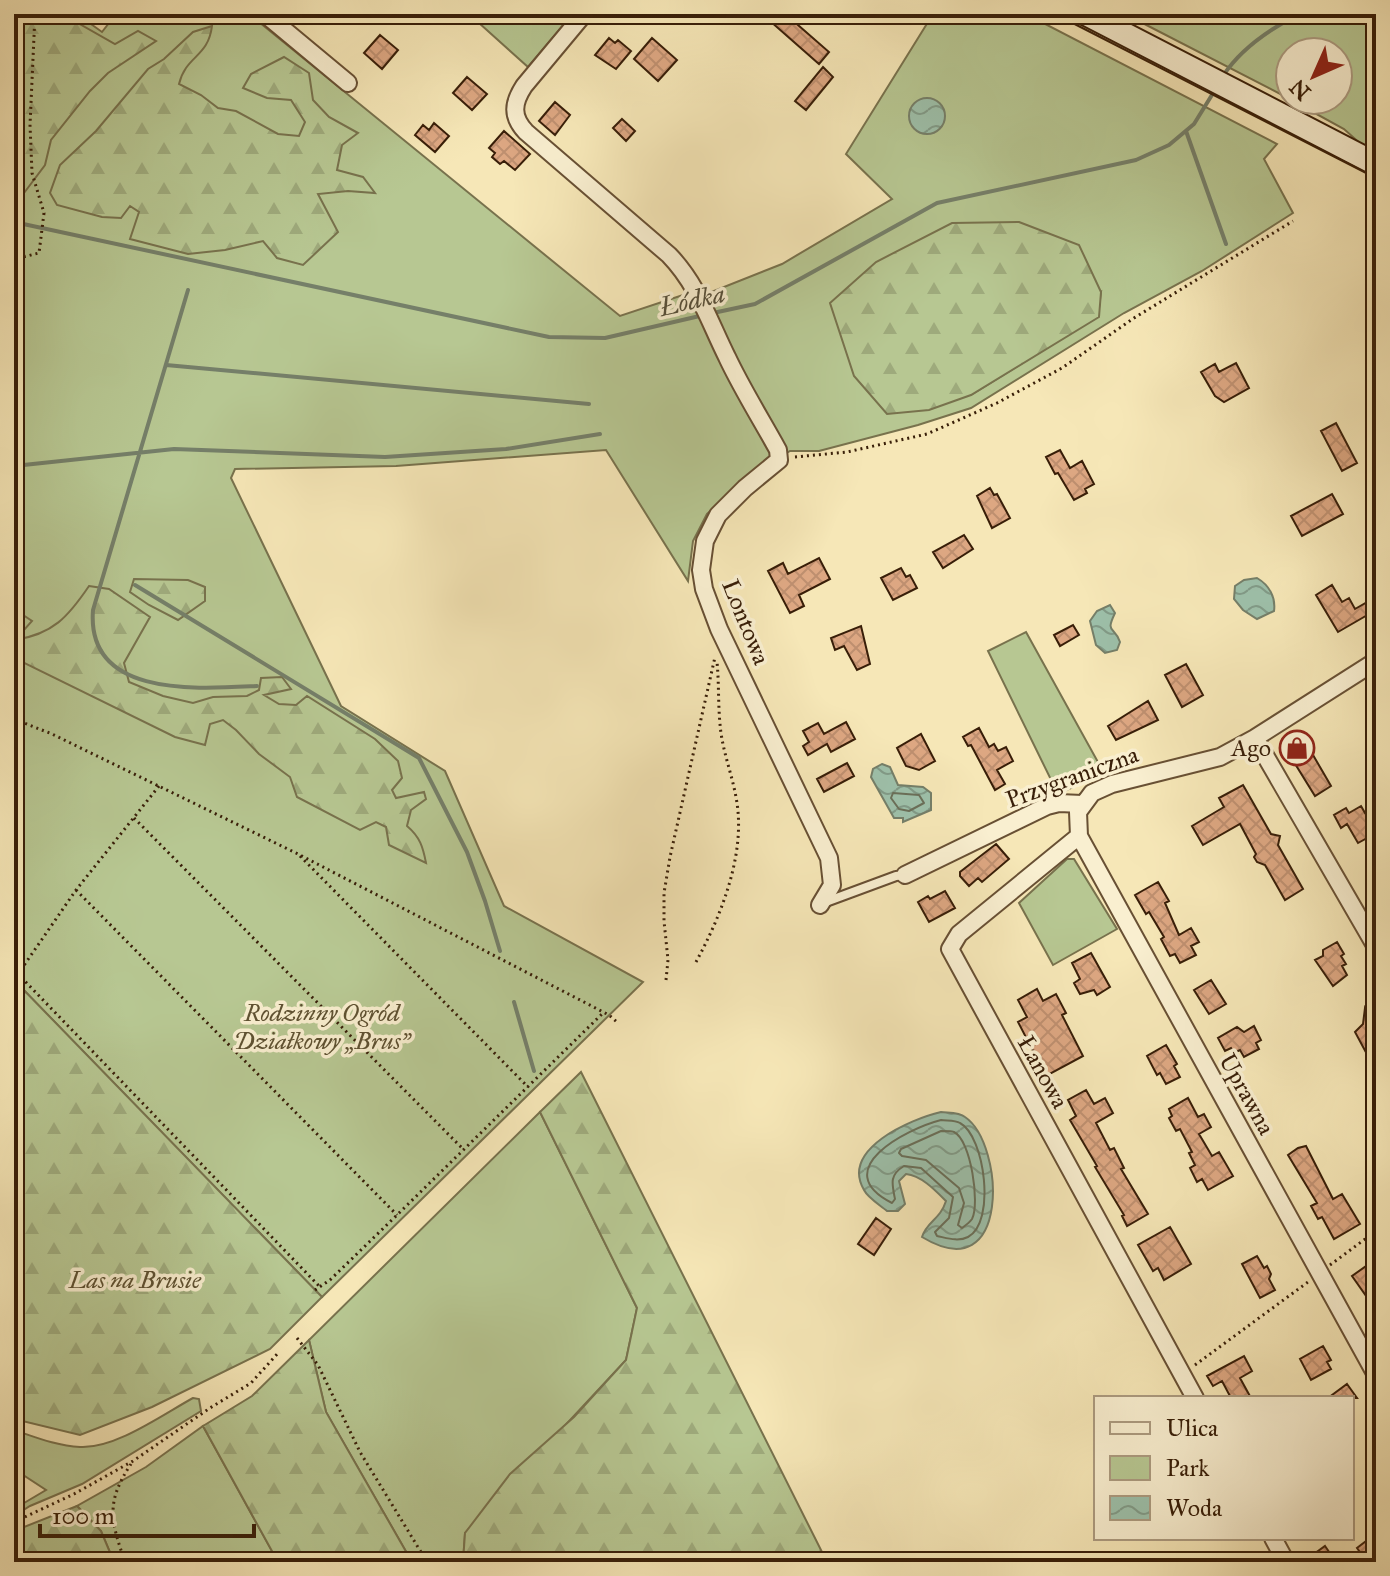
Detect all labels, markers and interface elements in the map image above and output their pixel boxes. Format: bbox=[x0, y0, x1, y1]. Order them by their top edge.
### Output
north arrow bbox=[1274, 36, 1354, 116]
text: N bbox=[1284, 73, 1316, 106]
water label: Łódka bbox=[655, 277, 728, 323]
street label: Lontowa bbox=[715, 575, 777, 670]
shop icon: Ago bbox=[1278, 729, 1316, 767]
place label: Ago bbox=[1230, 733, 1271, 763]
street label: Przygraniczna bbox=[1002, 739, 1143, 815]
park label: Rodzinny Ogród Działkowy „Brus” bbox=[234, 998, 413, 1056]
street label: Łanowa bbox=[1011, 1030, 1076, 1114]
street label: Uprawna bbox=[1212, 1048, 1282, 1141]
park label: Las na Brusie bbox=[68, 1265, 202, 1295]
legend bbox=[1094, 1396, 1354, 1540]
text: Ulica bbox=[1166, 1413, 1219, 1443]
text: Park bbox=[1166, 1453, 1210, 1483]
scale bar bbox=[40, 1488, 254, 1538]
text: Woda bbox=[1166, 1493, 1223, 1523]
text: 100 m bbox=[52, 1501, 115, 1531]

